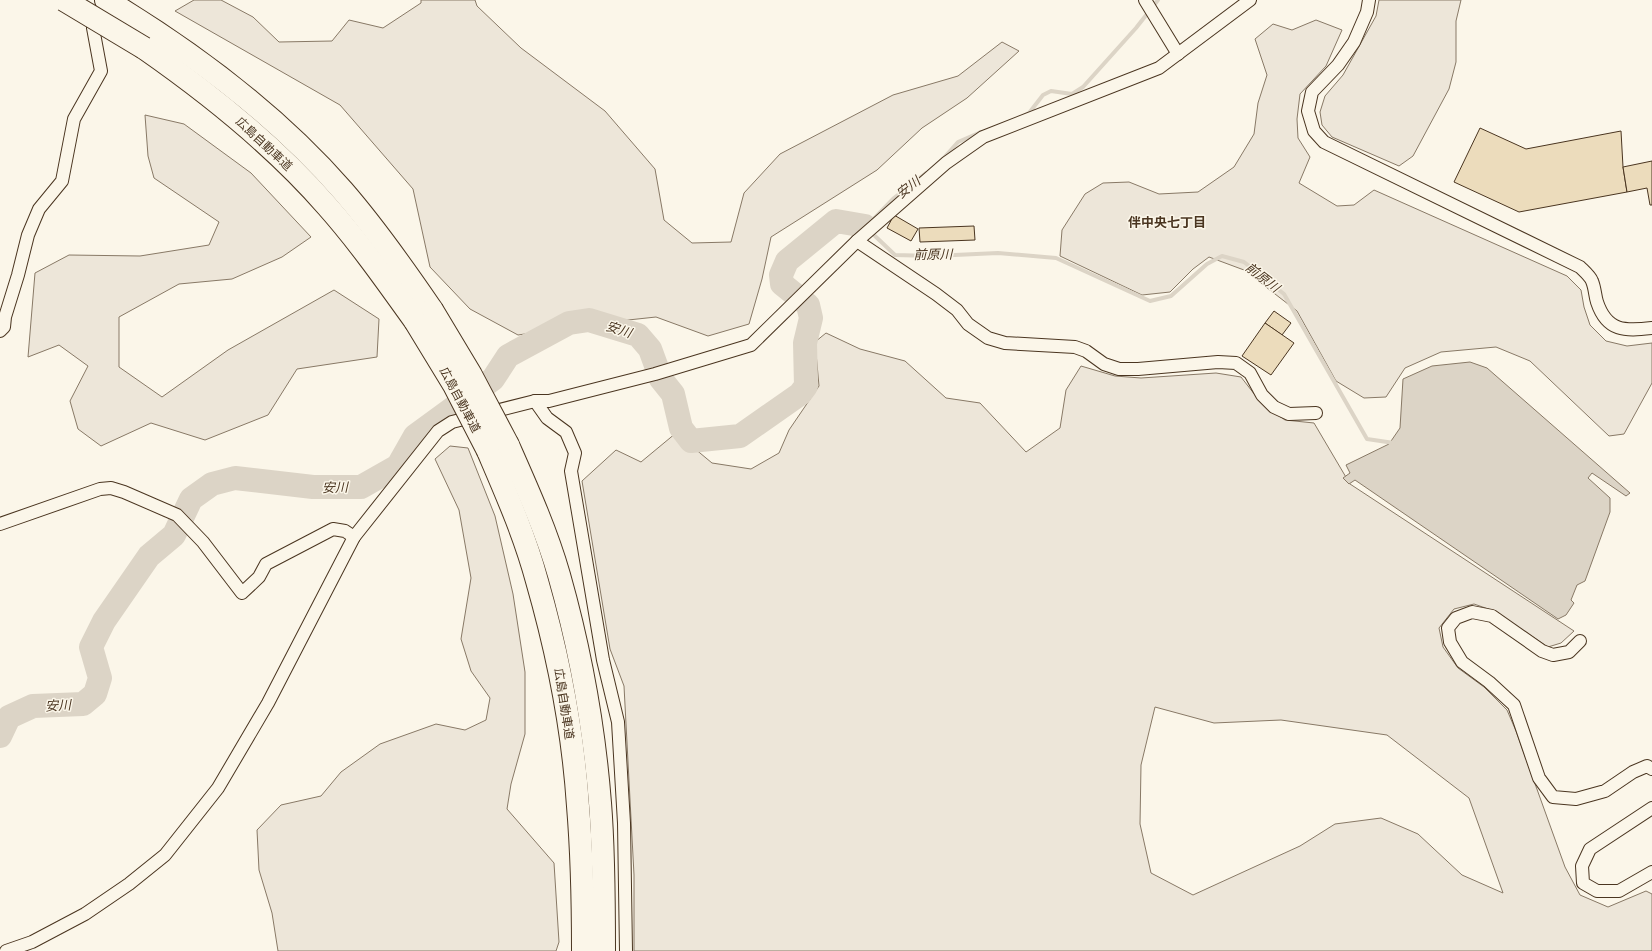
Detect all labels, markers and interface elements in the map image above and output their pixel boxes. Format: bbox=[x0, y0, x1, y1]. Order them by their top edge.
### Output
street label: 広島自動車道 bbox=[233, 114, 295, 174]
water label: 安川 bbox=[893, 172, 925, 201]
district label: 伴中央七丁目 bbox=[1128, 215, 1206, 230]
water label: 前原川 bbox=[913, 247, 955, 262]
water label: 前原川 bbox=[1243, 259, 1284, 297]
water label: 安川 bbox=[604, 318, 635, 341]
street label: 広島自動車道 bbox=[437, 365, 483, 435]
water label: 安川 bbox=[322, 480, 350, 495]
street label: 広島自動車道 bbox=[551, 667, 577, 741]
water label: 安川 bbox=[45, 697, 73, 714]

